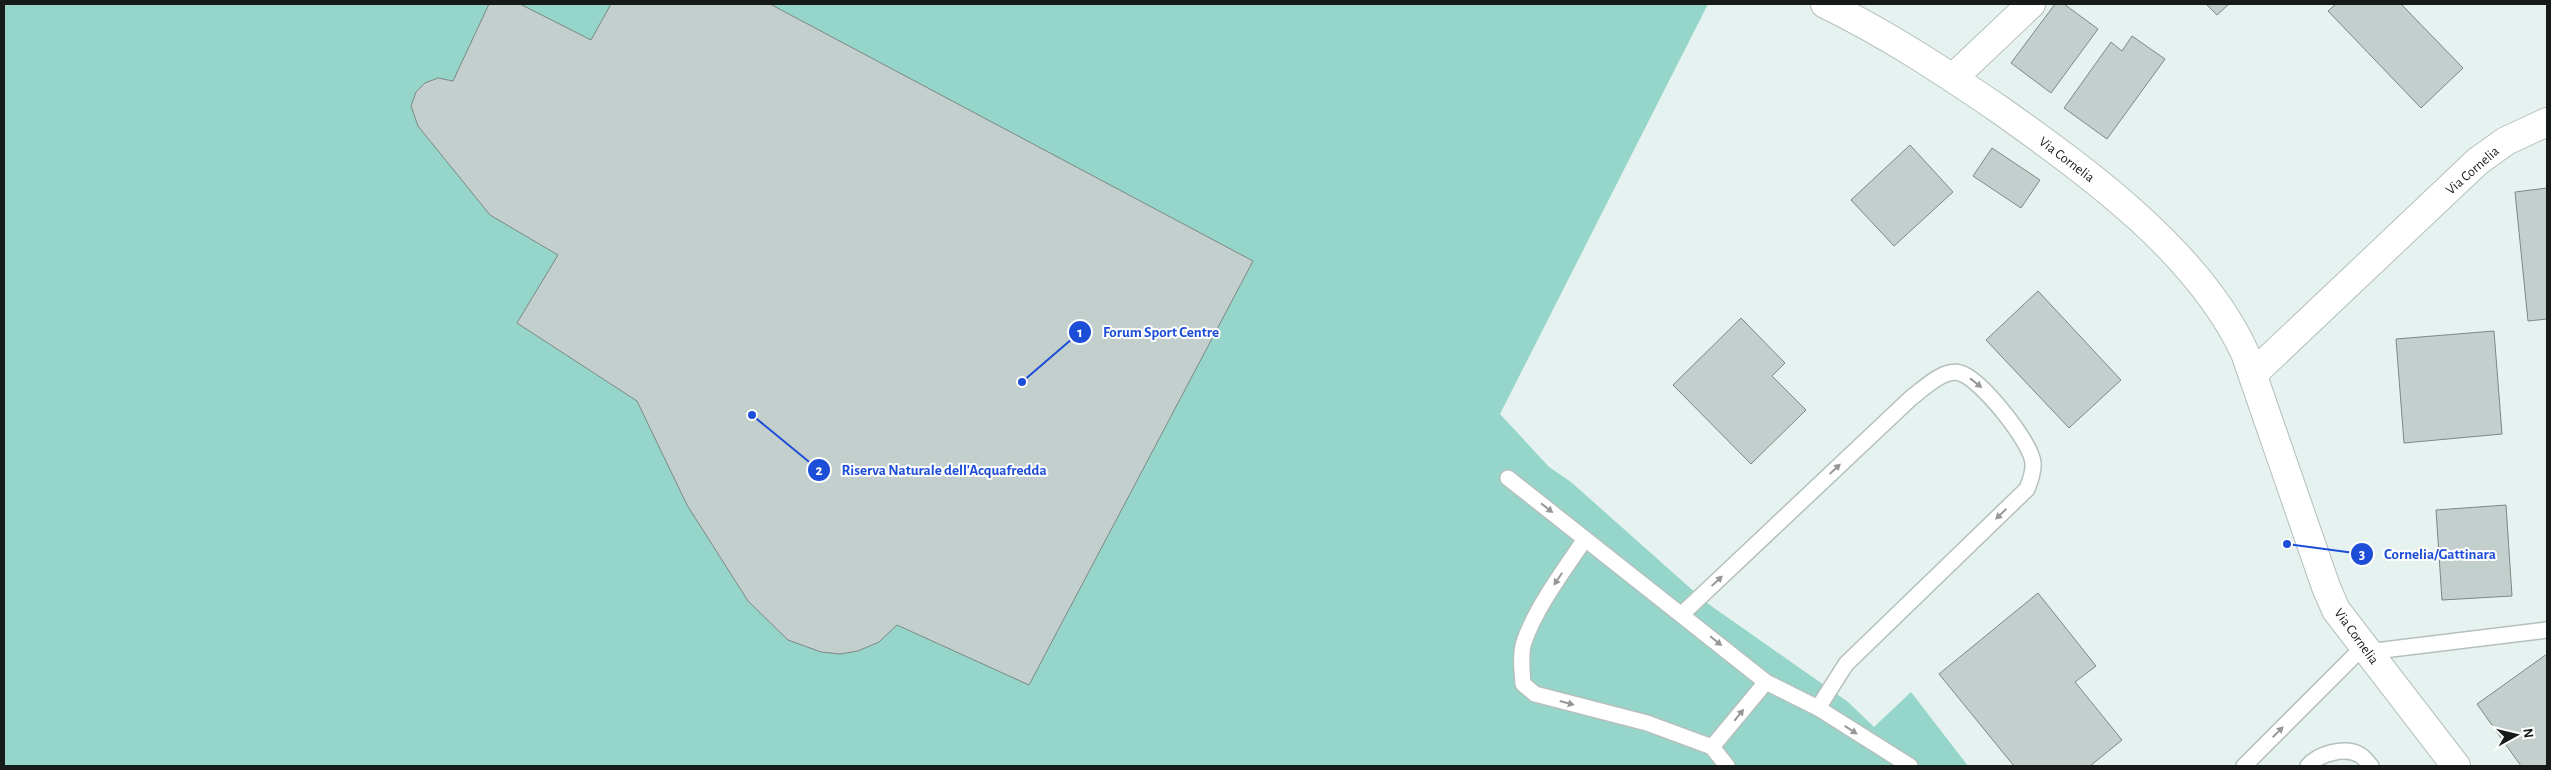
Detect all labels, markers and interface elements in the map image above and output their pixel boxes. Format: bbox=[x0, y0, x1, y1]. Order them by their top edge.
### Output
street label: Via Cornelia bbox=[2036, 135, 2097, 185]
street label: Via Cornelia bbox=[2443, 144, 2502, 197]
callout: Forum Sport Centre bbox=[1068, 317, 1229, 347]
text: 1 bbox=[1077, 325, 1083, 340]
text: Forum Sport Centre bbox=[1103, 325, 1219, 340]
one-way arrow bbox=[1969, 377, 1982, 388]
callout: Riserva Naturale dell'Acquafredda bbox=[807, 455, 1057, 485]
text: 2 bbox=[815, 463, 823, 478]
text: Riserva Naturale dell'Acquafredda bbox=[841, 463, 1047, 478]
one-way arrow bbox=[1829, 463, 1841, 475]
one-way arrow bbox=[1540, 503, 1553, 514]
one-way arrow bbox=[1995, 507, 2007, 519]
callout: Cornelia/Gattinara bbox=[2349, 539, 2506, 569]
text: 3 bbox=[2359, 547, 2365, 562]
text: Cornelia/Gattinara bbox=[2384, 547, 2496, 562]
one-way arrow bbox=[1553, 573, 1563, 586]
one-way arrow bbox=[1711, 575, 1723, 587]
street label: Via Cornelia bbox=[2331, 606, 2381, 668]
one-way arrow bbox=[1709, 636, 1722, 646]
one-way arrow bbox=[1560, 699, 1575, 707]
one-way arrow bbox=[1734, 708, 1745, 721]
north arrow bbox=[2491, 710, 2541, 760]
one-way arrow bbox=[1844, 725, 1858, 735]
one-way arrow bbox=[2272, 726, 2284, 738]
text: N bbox=[2520, 728, 2535, 739]

